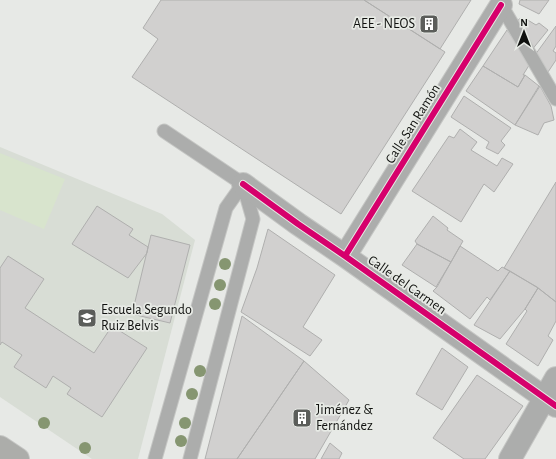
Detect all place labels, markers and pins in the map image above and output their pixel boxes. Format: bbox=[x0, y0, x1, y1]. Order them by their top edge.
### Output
building icon: AEE - NEOS bbox=[418, 13, 440, 35]
place label: AEE - NEOS bbox=[353, 17, 415, 31]
place label: Escuela Segundo Ruiz Belvis bbox=[101, 303, 192, 333]
school or university icon: Escuela Segundo Ruiz Belvis bbox=[76, 307, 98, 329]
place label: Jiménez & Fernández bbox=[316, 403, 373, 433]
building icon: Jiménez & Fernández bbox=[291, 407, 313, 429]

